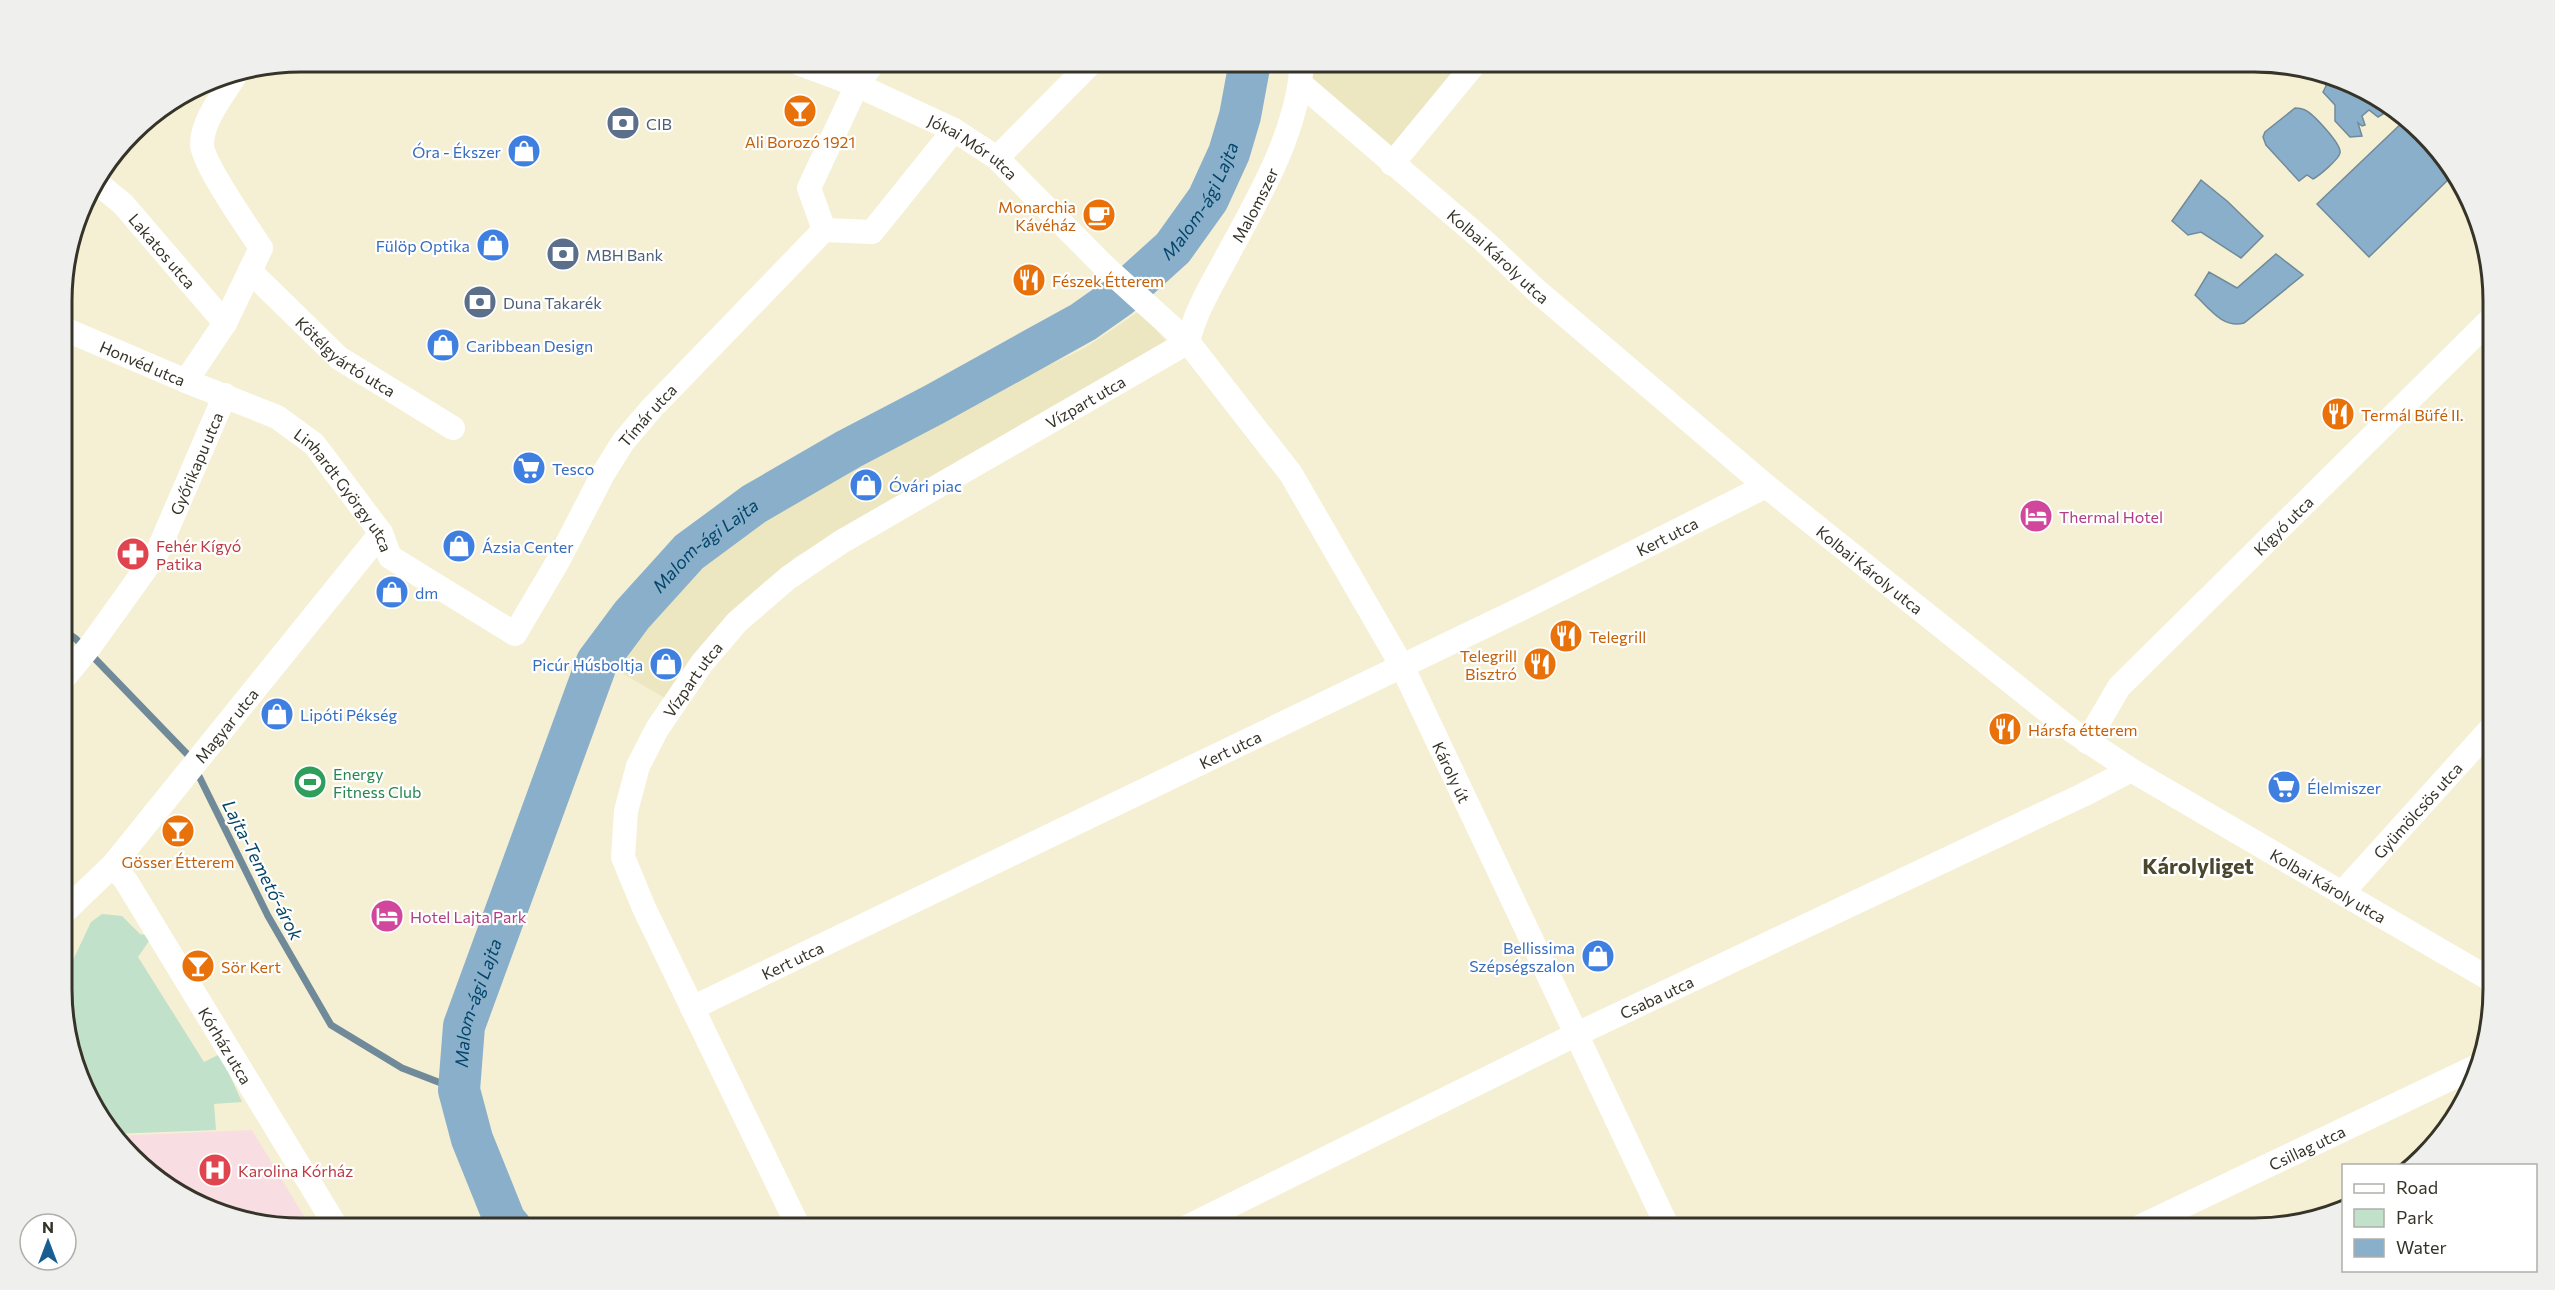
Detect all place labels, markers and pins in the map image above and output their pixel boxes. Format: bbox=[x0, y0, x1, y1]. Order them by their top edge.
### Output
bar icon: Ali Borozó 1921 bbox=[782, 93, 818, 129]
bank icon: CIB bbox=[605, 105, 641, 141]
place label: CIB bbox=[646, 114, 672, 133]
place label: Ali Borozó 1921 bbox=[745, 132, 855, 151]
shop icon: Óra - Ékszer bbox=[506, 133, 542, 169]
place label: Óra - Ékszer bbox=[412, 142, 502, 161]
place label: Monarchia Kávéház bbox=[998, 197, 1076, 234]
cafe icon: Monarchia Kávéház bbox=[1081, 197, 1117, 233]
shop icon: Fülöp Optika bbox=[475, 227, 511, 263]
place label: Fülöp Optika bbox=[376, 236, 470, 255]
bank icon: MBH Bank bbox=[545, 236, 581, 272]
place label: MBH Bank bbox=[586, 245, 664, 264]
restaurant icon: Fészek Étterem bbox=[1011, 262, 1047, 298]
place label: Fészek Étterem bbox=[1052, 271, 1164, 290]
bank icon: Duna Takarék bbox=[462, 284, 498, 320]
place label: Duna Takarék bbox=[503, 293, 602, 312]
shop icon: Caribbean Design bbox=[425, 327, 461, 363]
place label: Caribbean Design bbox=[466, 336, 593, 355]
restaurant icon: Termál Büfé II. bbox=[2320, 396, 2356, 432]
place label: Termál Büfé II. bbox=[2361, 405, 2464, 424]
supermarket icon: Tesco bbox=[511, 450, 547, 486]
place label: Tesco bbox=[552, 459, 594, 478]
shop icon: Óvári piac bbox=[848, 467, 884, 503]
place label: Óvári piac bbox=[889, 476, 962, 495]
hotel icon: Thermal Hotel bbox=[2018, 498, 2054, 534]
place label: Thermal Hotel bbox=[2059, 507, 2163, 526]
shop icon: Ázsia Center bbox=[441, 528, 477, 564]
pharmacy icon: Fehér Kígyó Patika bbox=[115, 536, 151, 572]
place label: Fehér Kígyó Patika bbox=[156, 536, 241, 573]
place label: Ázsia Center bbox=[482, 537, 574, 556]
shop icon: dm bbox=[374, 574, 410, 610]
place label: dm bbox=[415, 583, 438, 602]
restaurant icon: Telegrill bbox=[1548, 618, 1584, 654]
place label: Telegrill bbox=[1589, 627, 1646, 646]
shop icon: Picúr Húsboltja bbox=[648, 646, 684, 682]
place label: Telegrill Bisztró bbox=[1460, 646, 1517, 683]
restaurant icon: Telegrill Bisztró bbox=[1522, 646, 1558, 682]
place label: Picúr Húsboltja bbox=[532, 655, 643, 674]
shop icon: Lipóti Pékség bbox=[259, 696, 295, 732]
place label: Lipóti Pékség bbox=[300, 705, 398, 724]
restaurant icon: Hársfa étterem bbox=[1987, 711, 2023, 747]
place label: Hársfa étterem bbox=[2028, 720, 2138, 739]
sports icon: Energy Fitness Club bbox=[292, 764, 328, 800]
place label: Energy Fitness Club bbox=[333, 764, 421, 801]
supermarket icon: Élelmiszer bbox=[2266, 769, 2302, 805]
place label: Élelmiszer bbox=[2307, 778, 2382, 797]
bar icon: Gösser Étterem bbox=[160, 813, 196, 849]
place label: Gösser Étterem bbox=[122, 852, 234, 871]
hotel icon: Hotel Lajta Park bbox=[369, 898, 405, 934]
place label: Hotel Lajta Park bbox=[410, 907, 527, 926]
place label: Bellissima Szépségszalon bbox=[1469, 938, 1575, 975]
shop icon: Bellissima Szépségszalon bbox=[1580, 938, 1616, 974]
bar icon: Sör Kert bbox=[180, 948, 216, 984]
place label: Sör Kert bbox=[221, 957, 281, 976]
hospital icon: Karolina Kórház bbox=[197, 1152, 233, 1188]
place label: Karolina Kórház bbox=[238, 1161, 353, 1180]

